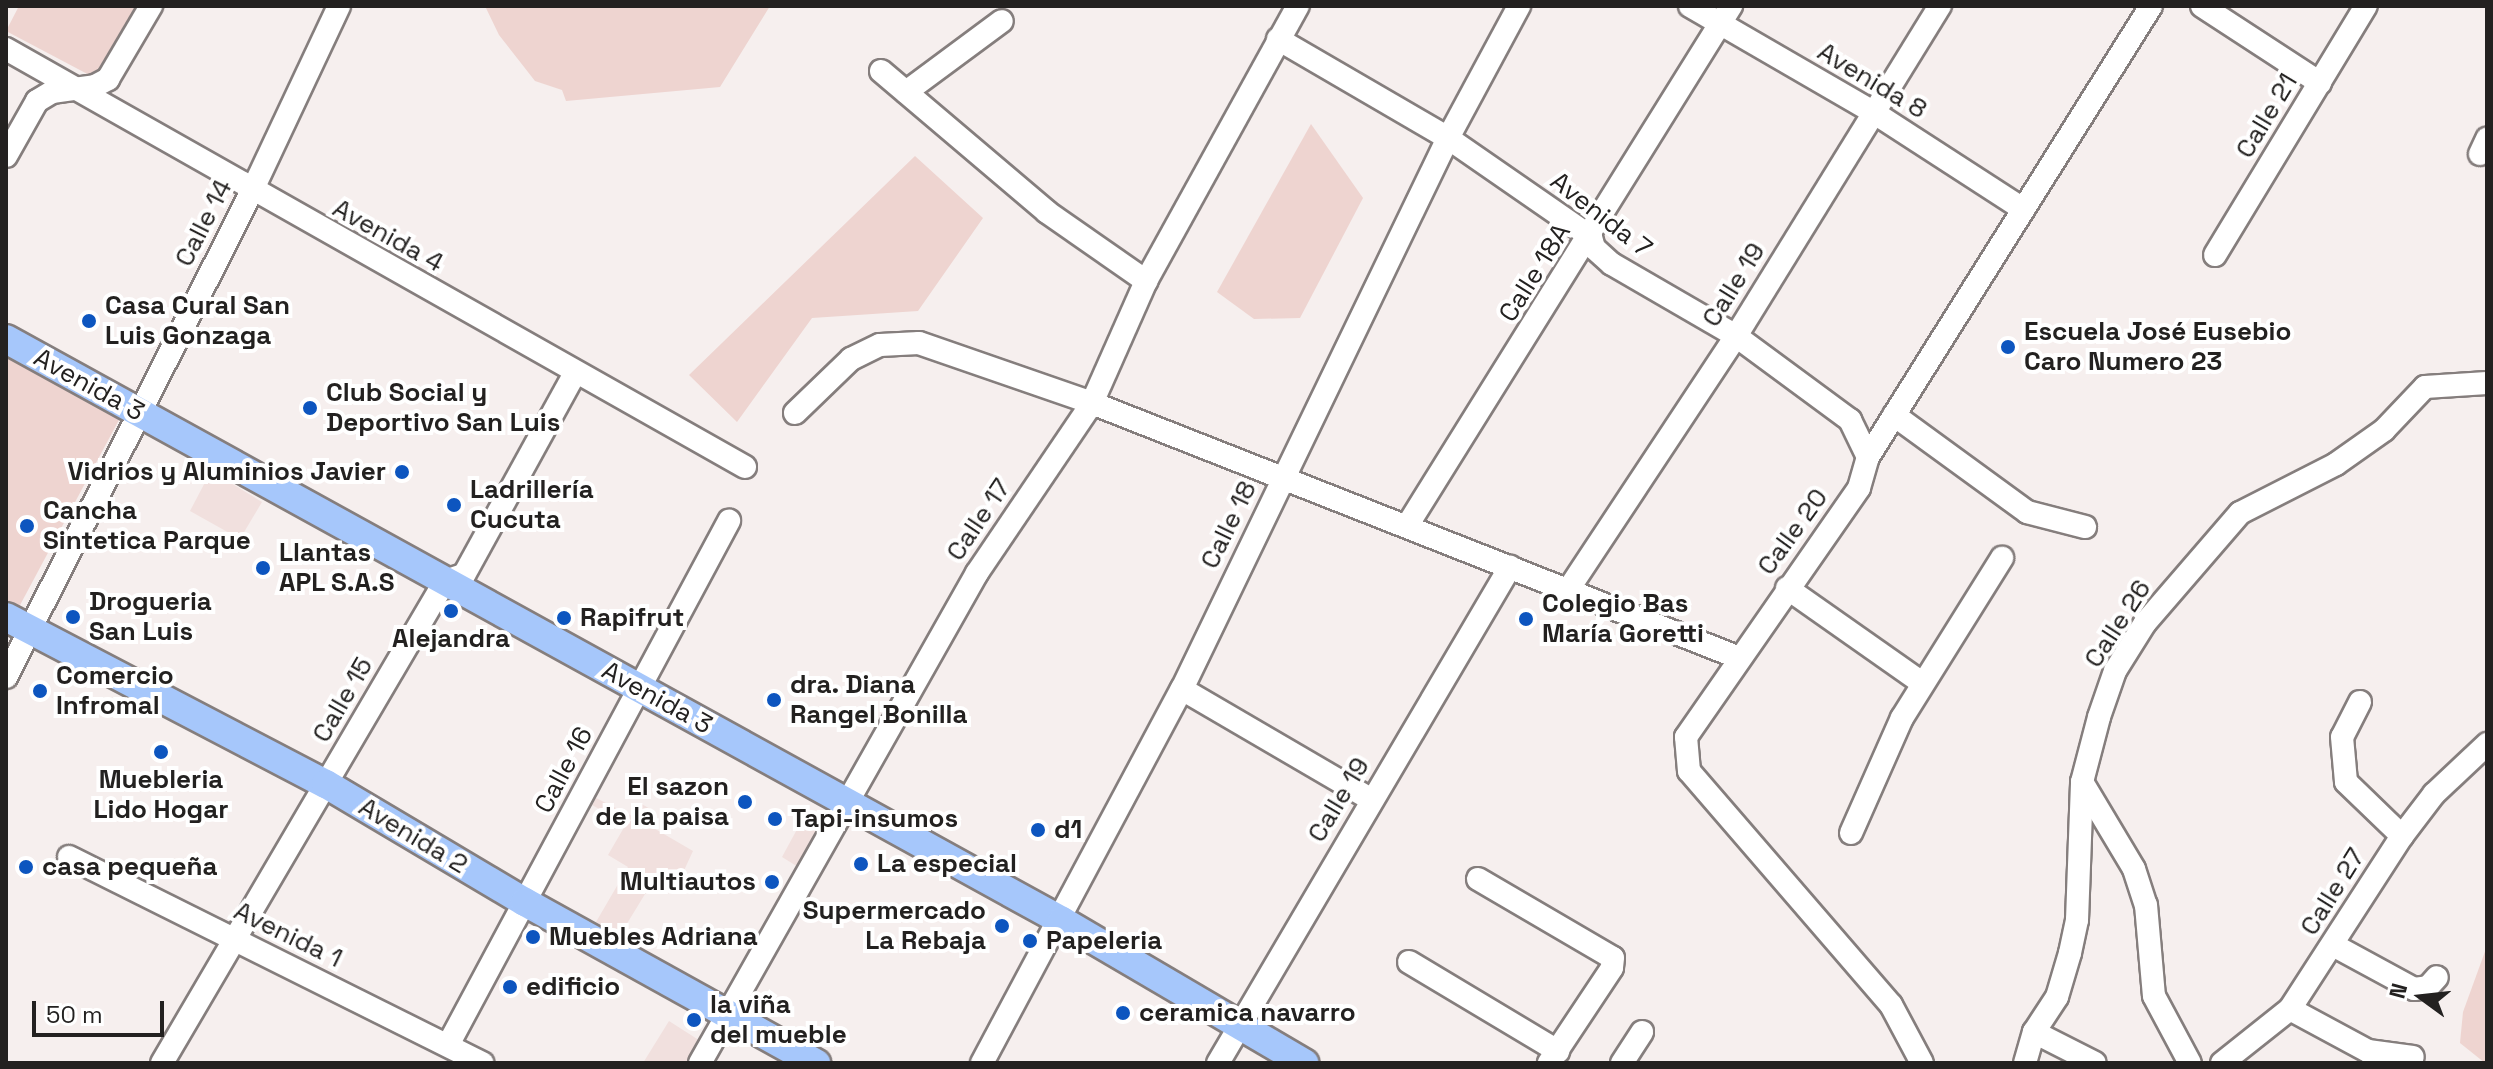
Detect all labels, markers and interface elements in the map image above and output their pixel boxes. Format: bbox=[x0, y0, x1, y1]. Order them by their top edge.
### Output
street label: Avenida 8 bbox=[1812, 36, 1932, 126]
street label: Calle 21 bbox=[2230, 68, 2304, 164]
street label: Avenida 7 bbox=[1544, 166, 1658, 264]
street label: Calle 14 bbox=[169, 174, 239, 272]
street label: Avenida 4 bbox=[327, 193, 449, 279]
street label: Calle 18A bbox=[1493, 218, 1577, 328]
street label: Calle 19 bbox=[1696, 237, 1772, 333]
place label: Casa Cural San Luis Gonzaga bbox=[105, 290, 290, 352]
marker: Casa Cural San Luis Gonzaga bbox=[80, 312, 98, 330]
place label: Escuela José Eusebio Caro Numero 23 bbox=[2024, 316, 2291, 378]
marker: Escuela José Eusebio Caro Numero 23 bbox=[1999, 338, 2017, 356]
street label: Avenida 3 bbox=[28, 342, 150, 428]
place label: Club Social y Deportivo San Luis bbox=[326, 377, 560, 438]
marker: Club Social y Deportivo San Luis bbox=[301, 399, 319, 417]
place label: Vidrios y Aluminios Javier bbox=[67, 456, 386, 488]
marker: Vidrios y Aluminios Javier bbox=[393, 463, 411, 481]
street label: Calle 17 bbox=[940, 473, 1018, 567]
place label: Ladrillería Cucuta bbox=[470, 474, 594, 536]
street label: Calle 18 bbox=[1194, 476, 1264, 574]
street label: Calle 20 bbox=[1751, 483, 1835, 581]
place label: Cancha Sintetica Parque bbox=[43, 495, 251, 556]
marker: Ladrillería Cucuta bbox=[445, 496, 463, 514]
marker: Cancha Sintetica Parque bbox=[18, 517, 36, 535]
place label: Llantas APL S.A.S bbox=[279, 537, 395, 598]
marker: Llantas APL S.A.S bbox=[254, 559, 272, 577]
street label: Calle 26 bbox=[2078, 574, 2158, 674]
place label: Drogueria San Luis bbox=[89, 586, 212, 648]
place label: Colegio Bas María Goretti bbox=[1542, 588, 1704, 650]
marker: Alejandra bbox=[442, 602, 460, 620]
place label: Rapifrut bbox=[580, 602, 684, 634]
marker: Drogueria San Luis bbox=[64, 608, 82, 626]
marker: Rapifrut bbox=[555, 609, 573, 627]
marker: Colegio Bas María Goretti bbox=[1517, 610, 1535, 628]
place label: Alejandra bbox=[392, 623, 510, 655]
street label: Calle 15 bbox=[306, 652, 380, 748]
street label: Avenida 3 bbox=[596, 655, 718, 741]
place label: Comercio Infromal bbox=[56, 660, 174, 722]
place label: dra. Diana Rangel Bonilla bbox=[790, 669, 968, 730]
marker: Comercio Infromal bbox=[31, 682, 49, 700]
marker: dra. Diana Rangel Bonilla bbox=[765, 691, 783, 709]
street label: Calle 16 bbox=[528, 722, 600, 818]
marker: Muebleria Lido Hogar bbox=[152, 743, 170, 761]
street label: Calle 19 bbox=[1302, 752, 1376, 848]
place label: Muebleria Lido Hogar bbox=[94, 764, 228, 826]
place label: El sazon de la paisa bbox=[595, 771, 729, 832]
street label: Avenida 2 bbox=[353, 791, 473, 881]
marker: El sazon de la paisa bbox=[736, 793, 754, 811]
place label: Tapi-insumos bbox=[791, 803, 958, 835]
marker: Tapi-insumos bbox=[766, 810, 784, 828]
place label: d1 bbox=[1054, 814, 1082, 846]
marker: d1 bbox=[1029, 821, 1047, 839]
street label: Calle 27 bbox=[2294, 843, 2372, 941]
place label: La especial bbox=[877, 848, 1017, 880]
place label: casa pequeña bbox=[42, 851, 218, 883]
marker: La especial bbox=[852, 855, 870, 873]
marker: casa pequeña bbox=[17, 858, 35, 876]
place label: Multiautos bbox=[620, 866, 756, 898]
marker: Multiautos bbox=[763, 873, 781, 891]
street label: Avenida 1 bbox=[229, 895, 347, 975]
place label: Supermercado La Rebaja bbox=[803, 895, 986, 956]
marker: Supermercado La Rebaja bbox=[993, 917, 1011, 935]
place label: Muebles Adriana bbox=[549, 921, 758, 953]
place label: Papeleria bbox=[1046, 925, 1162, 957]
marker: Muebles Adriana bbox=[524, 928, 542, 946]
marker: Papeleria bbox=[1021, 932, 1039, 950]
north arrow bbox=[2381, 957, 2461, 1037]
place label: edificio bbox=[526, 971, 620, 1003]
marker: edificio bbox=[501, 978, 519, 996]
text: N bbox=[2382, 980, 2413, 1002]
scale bar bbox=[36, 985, 168, 1035]
place label: la viña del mueble bbox=[710, 989, 847, 1050]
place label: ceramica navarro bbox=[1139, 997, 1356, 1029]
text: 50 m bbox=[46, 999, 103, 1030]
marker: ceramica navarro bbox=[1114, 1004, 1132, 1022]
marker: la viña del mueble bbox=[685, 1011, 703, 1029]

